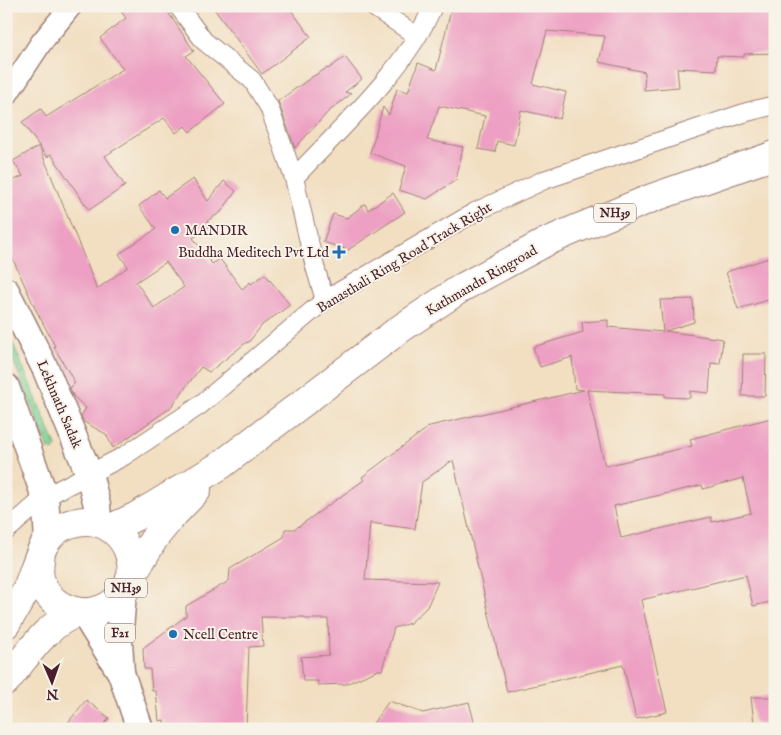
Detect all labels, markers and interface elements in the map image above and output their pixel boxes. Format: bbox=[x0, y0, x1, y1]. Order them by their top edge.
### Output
street label: Banasthali Ring Road Track Right bbox=[314, 198, 495, 317]
road number: NH39 bbox=[594, 204, 636, 222]
place label: MANDIR bbox=[185, 222, 248, 240]
marker: MANDIR bbox=[169, 224, 181, 236]
street label: Kathmandu Ringroad bbox=[422, 241, 541, 320]
place label: Buddha Meditech Pvt Ltd bbox=[178, 244, 330, 262]
marker: Buddha Meditech Pvt Ltd bbox=[333, 246, 345, 258]
street label: Lekhnath Sadak bbox=[32, 357, 86, 452]
road number: NH39 bbox=[105, 578, 147, 598]
road number: F21 bbox=[105, 624, 135, 642]
place label: Ncell Centre bbox=[183, 626, 259, 644]
marker: Ncell Centre bbox=[167, 628, 179, 640]
north arrow bbox=[28, 658, 78, 708]
text: N bbox=[46, 685, 60, 703]

